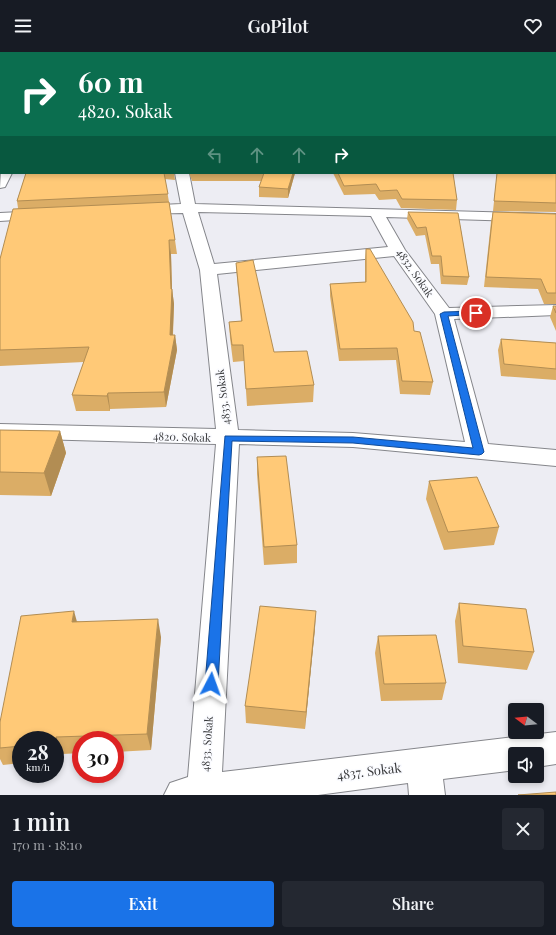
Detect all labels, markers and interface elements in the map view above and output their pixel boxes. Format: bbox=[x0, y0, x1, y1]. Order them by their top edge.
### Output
text: GoPilot bbox=[247, 14, 309, 38]
icon: menu bbox=[12, 15, 34, 37]
icon: heart bbox=[522, 15, 544, 37]
text: 60 m bbox=[78, 63, 144, 100]
icon: right bbox=[12, 68, 64, 120]
text: 4820. Sokak bbox=[78, 99, 173, 123]
icon: left bbox=[204, 144, 226, 166]
icon: ahead bbox=[246, 144, 268, 166]
icon: ahead bbox=[288, 144, 310, 166]
icon: right bbox=[330, 144, 352, 166]
street label: 4832. Sokak bbox=[393, 245, 438, 300]
pin bbox=[459, 296, 493, 330]
icon: arrive bbox=[465, 302, 487, 324]
street label: 4833. Sokak bbox=[212, 368, 233, 426]
street label: 4820. Sokak bbox=[153, 428, 211, 445]
position arrow bbox=[190, 663, 232, 705]
north arrow bbox=[508, 703, 544, 739]
map controls bbox=[508, 703, 544, 783]
street label: 4833. Sokak bbox=[197, 716, 216, 772]
speed limit sign: 30 bbox=[72, 731, 124, 783]
text: 28 bbox=[27, 738, 49, 765]
button: sound bbox=[508, 747, 544, 783]
street label: 4837. Sokak bbox=[336, 758, 403, 783]
text: km/h bbox=[26, 760, 50, 774]
text: 1 min bbox=[12, 805, 70, 837]
button: close bbox=[502, 808, 544, 850]
text: 170 m · 18:10 bbox=[12, 836, 82, 853]
button: Exit bbox=[12, 881, 274, 927]
button: Share bbox=[282, 881, 544, 927]

